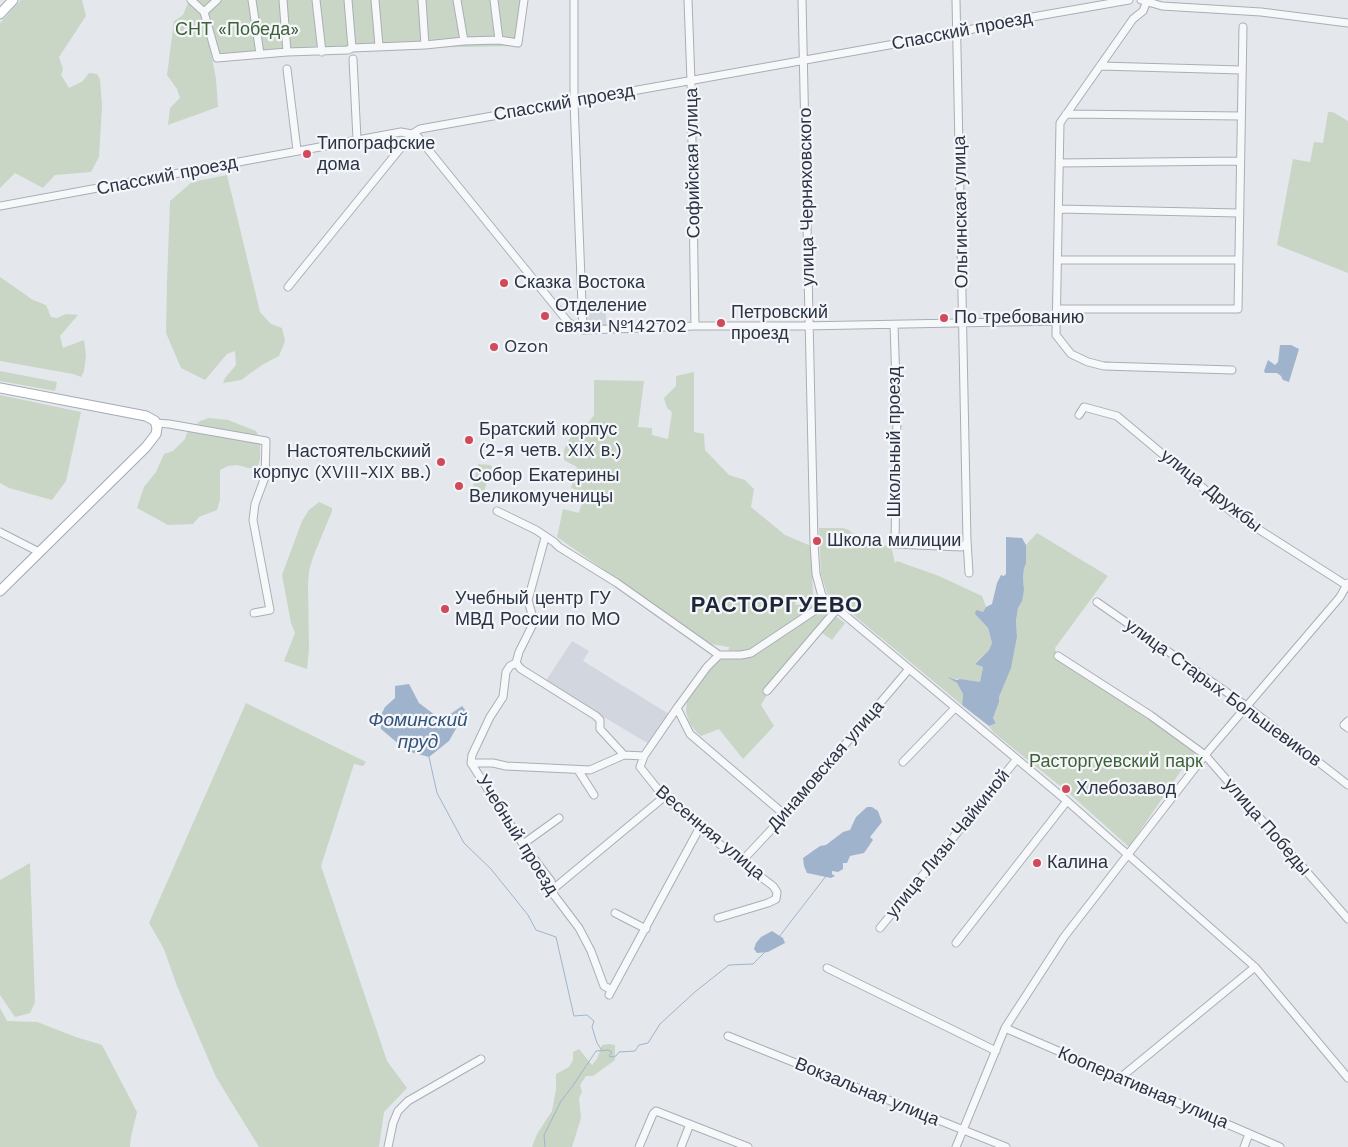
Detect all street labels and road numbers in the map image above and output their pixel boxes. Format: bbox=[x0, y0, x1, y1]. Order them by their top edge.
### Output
street label: Спасский проезд bbox=[890, 7, 1034, 55]
street label: Спасский проезд bbox=[492, 80, 636, 126]
street label: Софийская улица bbox=[681, 88, 705, 238]
street label: улица Черняховского bbox=[795, 107, 819, 287]
street label: Ольгинская улица bbox=[949, 135, 973, 289]
street label: Спасский проезд bbox=[95, 152, 239, 200]
street label: Школьный проезд bbox=[884, 367, 906, 517]
street label: улица Дружбы bbox=[1156, 445, 1266, 537]
street label: улица Старых Большевиков bbox=[1120, 614, 1326, 772]
street label: Динамовская улица bbox=[763, 696, 889, 836]
street label: улица Лизы Чайкиной bbox=[881, 765, 1015, 923]
street label: Учебный проезд bbox=[471, 771, 563, 899]
street label: улица Победы bbox=[1219, 774, 1315, 880]
street label: Весенняя улица bbox=[651, 781, 769, 885]
street label: Кооперативная улица bbox=[1055, 1042, 1231, 1134]
street label: Вокзальная улица bbox=[792, 1053, 942, 1131]

